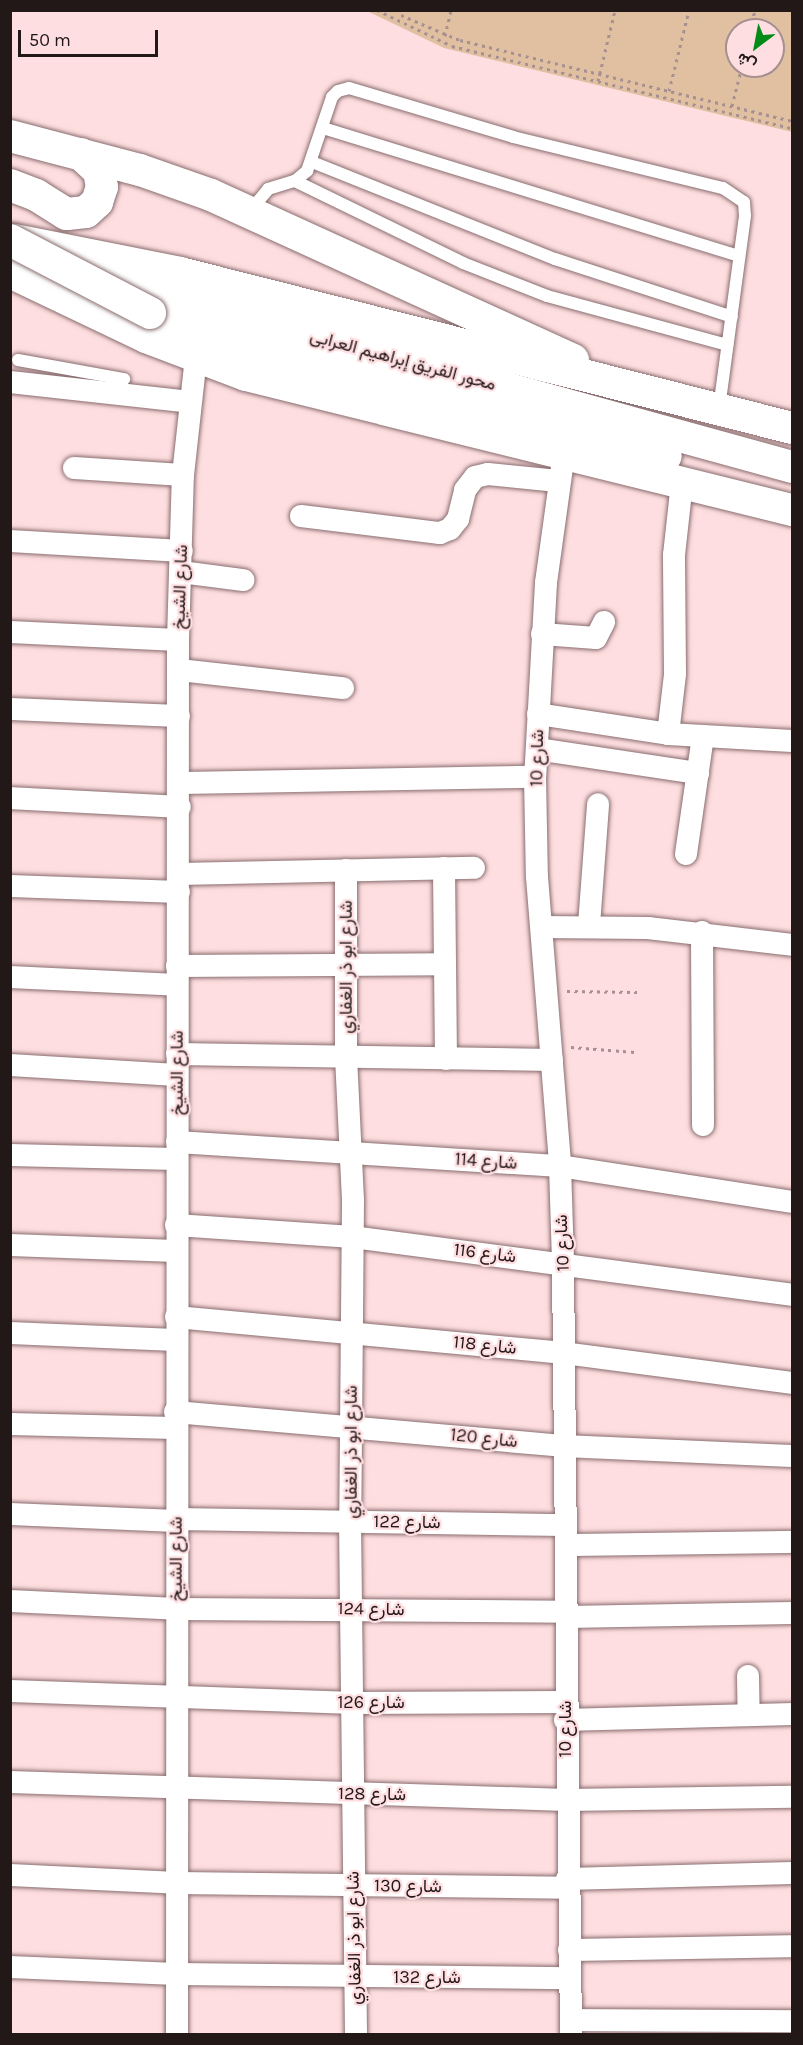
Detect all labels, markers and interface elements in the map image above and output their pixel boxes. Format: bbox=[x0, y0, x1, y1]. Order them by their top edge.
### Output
scale bar bbox=[21, 18, 160, 56]
north arrow bbox=[725, 18, 785, 78]
text: 50 m bbox=[29, 29, 71, 51]
text: ش bbox=[733, 49, 759, 75]
street label: محور الفريق إبراهيم العرابى bbox=[308, 325, 498, 395]
street label: شارع الشيخ bbox=[168, 544, 192, 630]
street label: شارع 10 bbox=[526, 729, 548, 787]
street label: شارع ابو ذر الغفاري bbox=[335, 900, 357, 1034]
street label: شارع الشيخ bbox=[166, 1031, 188, 1115]
street label: شارع 114 bbox=[454, 1148, 518, 1174]
street label: شارع 10 bbox=[550, 1214, 574, 1272]
street label: شارع 116 bbox=[453, 1238, 517, 1268]
street label: شارع 118 bbox=[452, 1331, 518, 1359]
street label: شارع ابو ذر الغفاري bbox=[340, 1385, 362, 1519]
street label: شارع 120 bbox=[449, 1424, 519, 1452]
street label: شارع 122 bbox=[373, 1511, 441, 1533]
street label: شارع الشيخ bbox=[165, 1517, 187, 1601]
street label: شارع 124 bbox=[337, 1598, 405, 1620]
street label: شارع 126 bbox=[337, 1691, 405, 1713]
street label: شارع 10 bbox=[554, 1700, 576, 1758]
street label: شارع 128 bbox=[338, 1783, 406, 1805]
street label: شارع ابو ذر الغفاري bbox=[342, 1871, 366, 2005]
street label: شارع 130 bbox=[374, 1875, 442, 1897]
street label: شارع 132 bbox=[393, 1966, 461, 1988]

